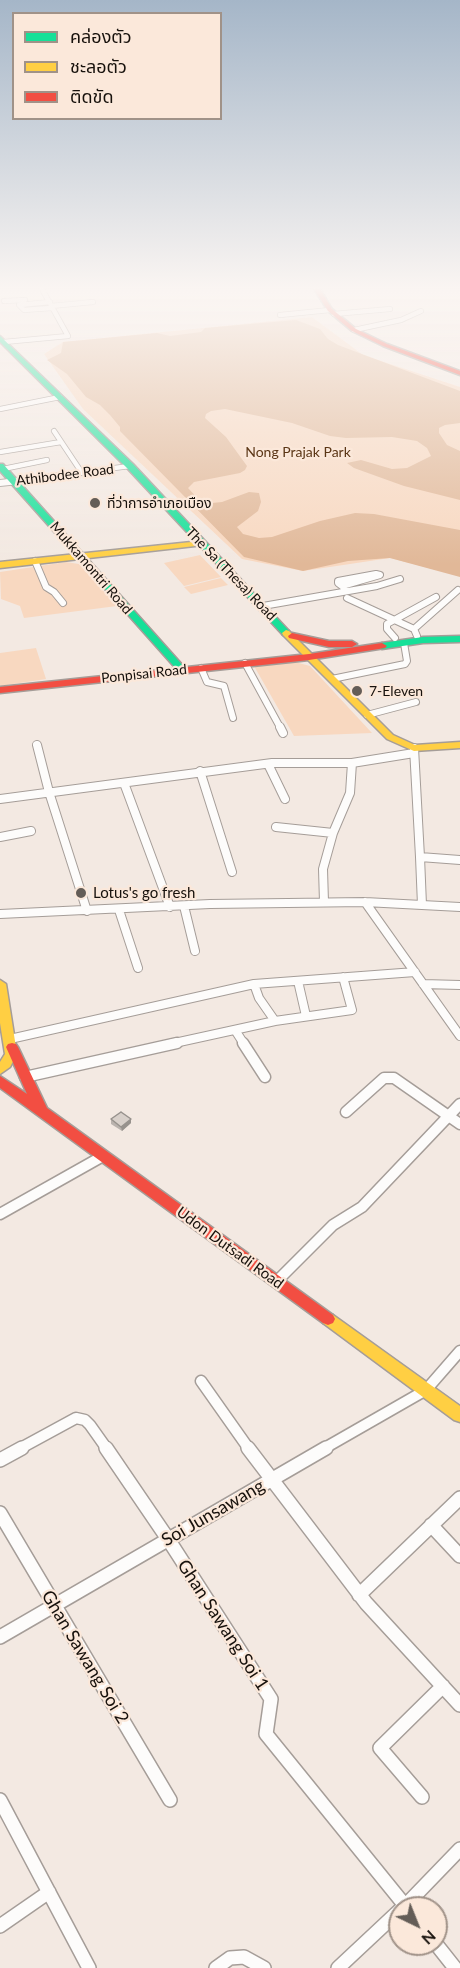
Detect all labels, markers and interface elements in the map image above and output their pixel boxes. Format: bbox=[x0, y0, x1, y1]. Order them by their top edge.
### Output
legend bbox=[12, 12, 222, 120]
text: คล่องตัว bbox=[70, 25, 132, 47]
text: ชะลอตัว bbox=[70, 55, 127, 77]
text: ติดขัด bbox=[70, 85, 113, 107]
park label: Nong Prajak Park bbox=[245, 444, 351, 460]
street label: Athibodee Road bbox=[15, 461, 115, 489]
place label: ที่ว่าการอำเภอเมือง bbox=[107, 495, 212, 511]
marker: ที่ว่าการอำเภอเมือง bbox=[88, 496, 102, 510]
street label: Mukkamontri Road bbox=[46, 518, 136, 618]
street label: The Sa (Thesa) Road bbox=[182, 524, 280, 624]
street label: Ponpisai Road bbox=[100, 661, 188, 687]
place label: 7-Eleven bbox=[369, 683, 423, 699]
marker: 7-Eleven bbox=[350, 684, 364, 698]
place label: Lotus's go fresh bbox=[93, 884, 195, 902]
marker: Lotus's go fresh bbox=[74, 886, 88, 900]
street label: Udon Dutsadi Road bbox=[173, 1203, 287, 1293]
street label: Soi Junsawang bbox=[158, 1475, 268, 1551]
street label: Ghan Sawang Soi 1 bbox=[173, 1556, 273, 1694]
street label: Ghan Sawang Soi 2 bbox=[37, 1587, 133, 1727]
north arrow bbox=[388, 1896, 448, 1956]
text: N bbox=[418, 1927, 440, 1949]

